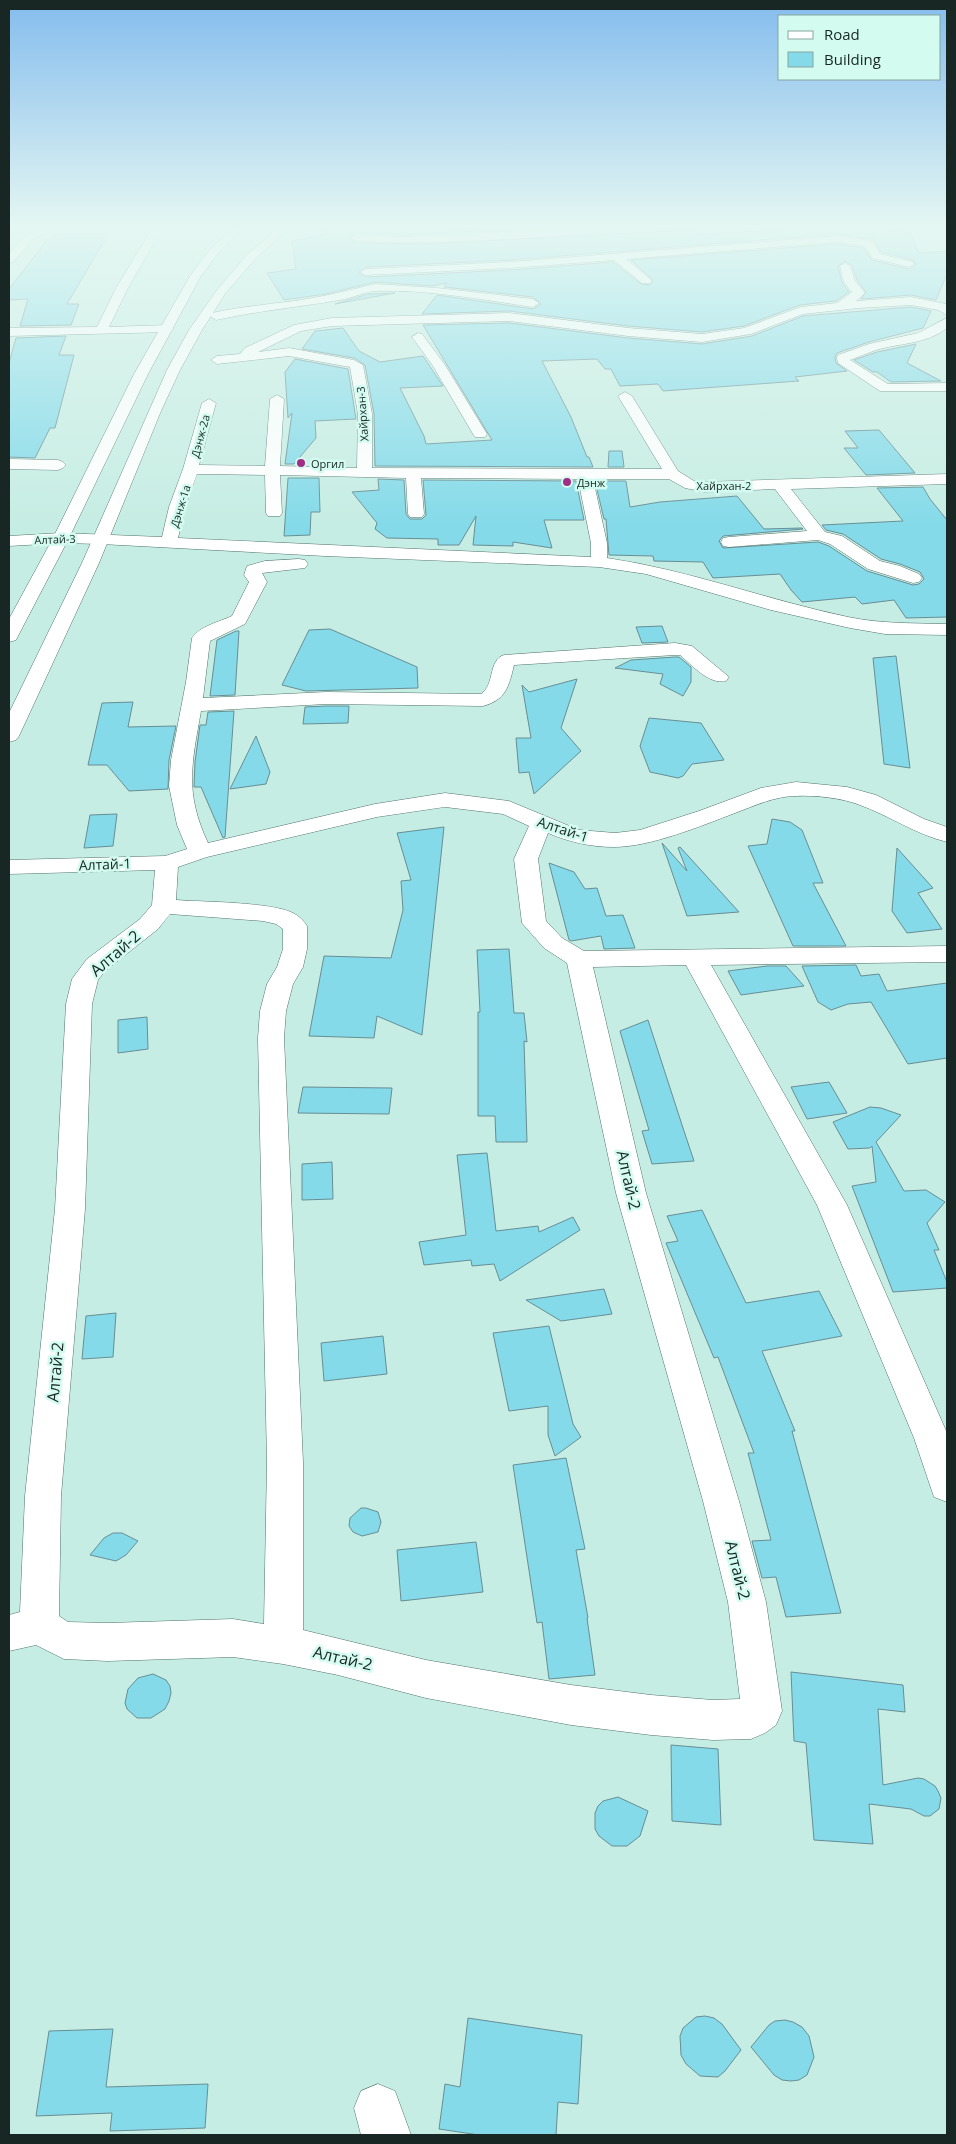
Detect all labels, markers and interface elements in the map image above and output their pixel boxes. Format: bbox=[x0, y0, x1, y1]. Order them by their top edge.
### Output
legend bbox=[778, 15, 941, 80]
text: Road bbox=[824, 24, 860, 44]
text: Building bbox=[824, 49, 881, 69]
street label: Хайрхан-3 bbox=[353, 386, 371, 442]
street label: Дэнж-2а bbox=[187, 413, 213, 459]
place label: Оргил bbox=[311, 456, 344, 471]
marker: Оргил bbox=[295, 457, 307, 469]
place label: Дэнж bbox=[577, 475, 606, 490]
marker: Дэнж bbox=[561, 476, 573, 488]
street label: Хайрхан-2 bbox=[697, 478, 751, 493]
street label: Дэнж-1а bbox=[166, 483, 194, 529]
street label: Алтай-3 bbox=[34, 531, 76, 547]
street label: Алтай-1 bbox=[535, 812, 591, 846]
street label: Алтай-1 bbox=[78, 854, 132, 874]
street label: Алтай-2 bbox=[85, 925, 145, 981]
street label: Алтай-2 bbox=[612, 1148, 646, 1212]
street label: Алтай-2 bbox=[41, 1341, 69, 1403]
street label: Алтай-2 bbox=[720, 1538, 756, 1602]
street label: Алтай-2 bbox=[311, 1641, 375, 1675]

